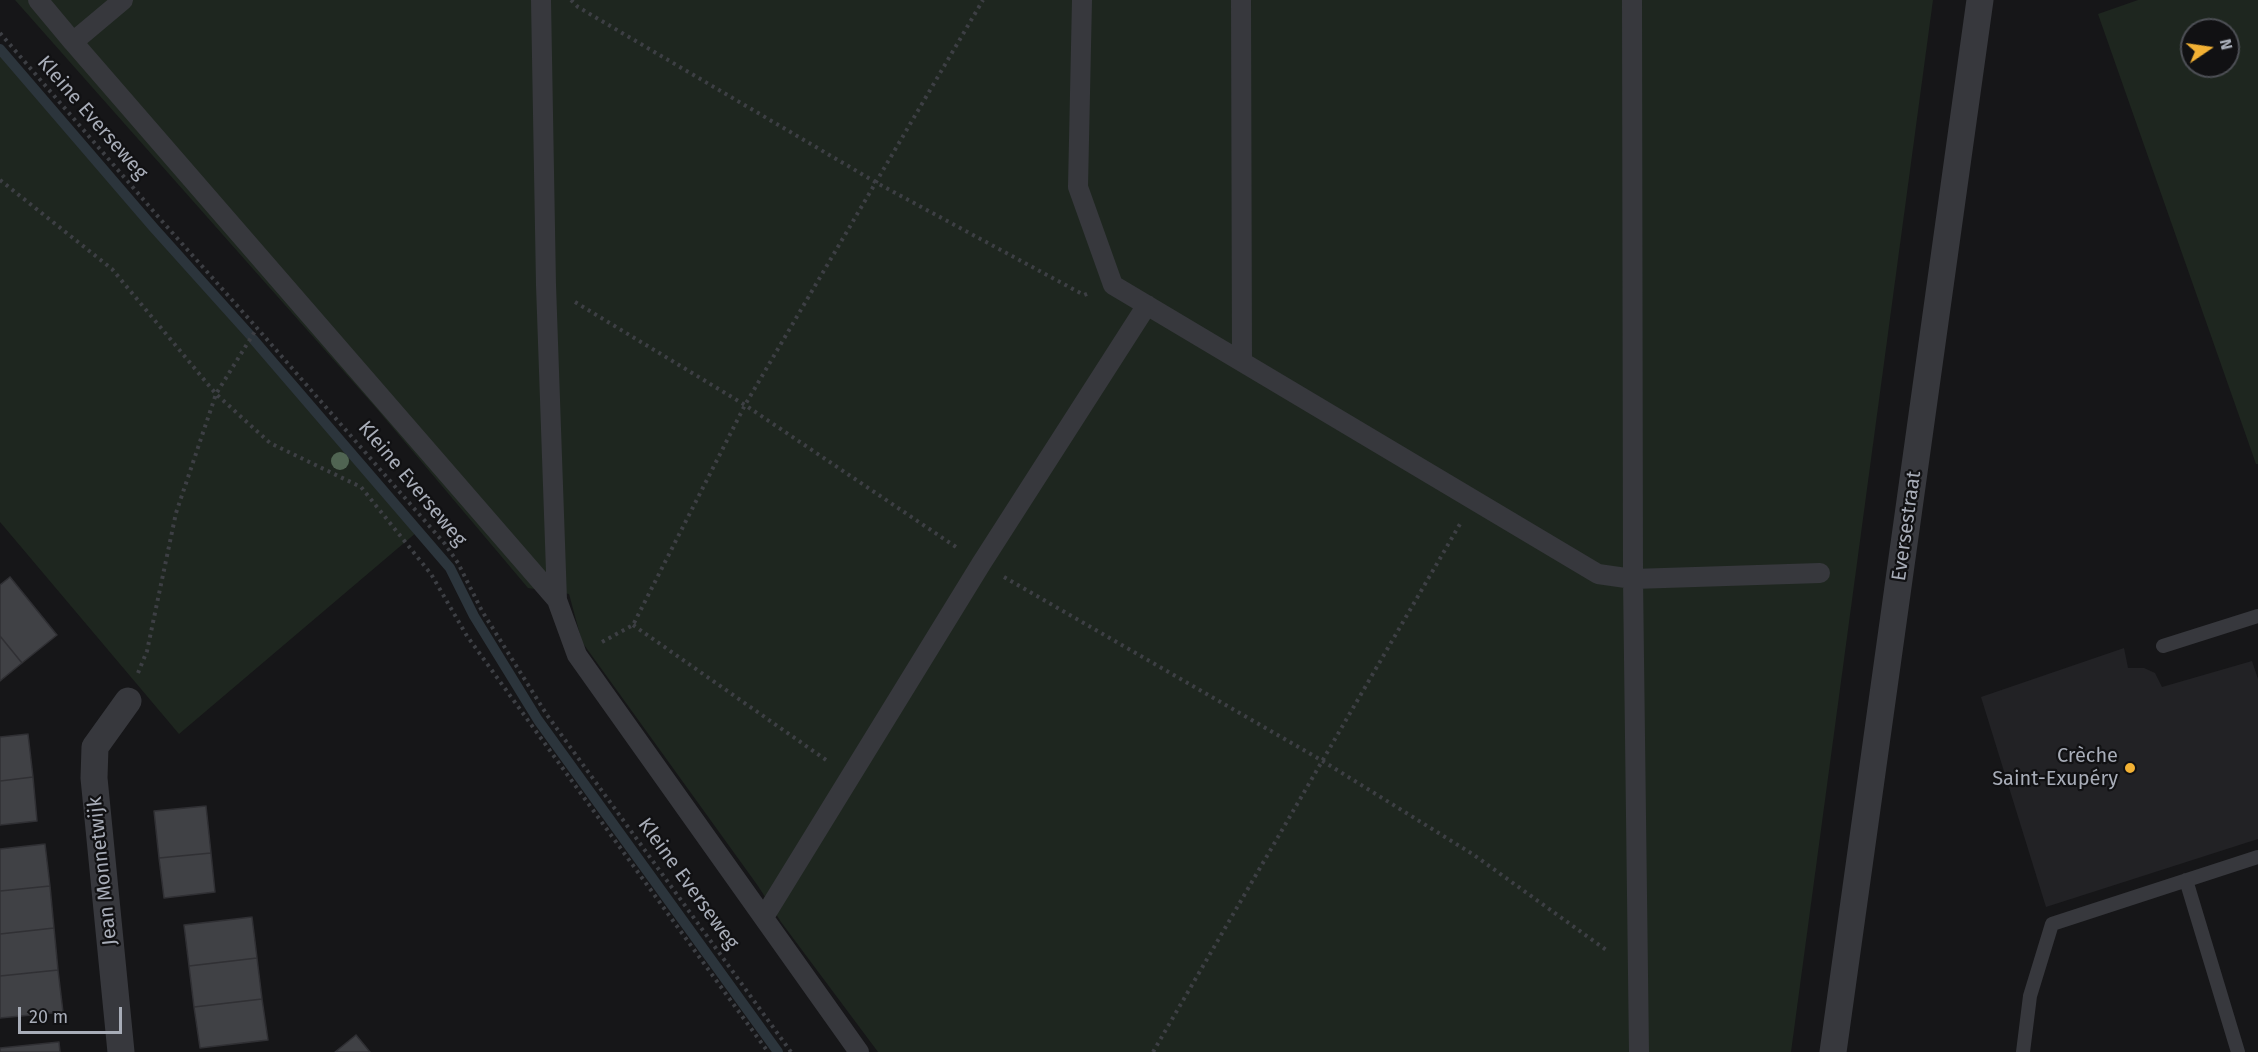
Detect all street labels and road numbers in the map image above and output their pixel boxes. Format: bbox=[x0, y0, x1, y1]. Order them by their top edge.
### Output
street label: Kleine Everseweg bbox=[32, 51, 152, 185]
street label: Kleine Everseweg bbox=[353, 416, 471, 552]
street label: Eversestraat bbox=[1887, 469, 1927, 583]
street label: Jean Monnetwijk bbox=[83, 795, 123, 947]
street label: Kleine Everseweg bbox=[632, 814, 744, 954]

